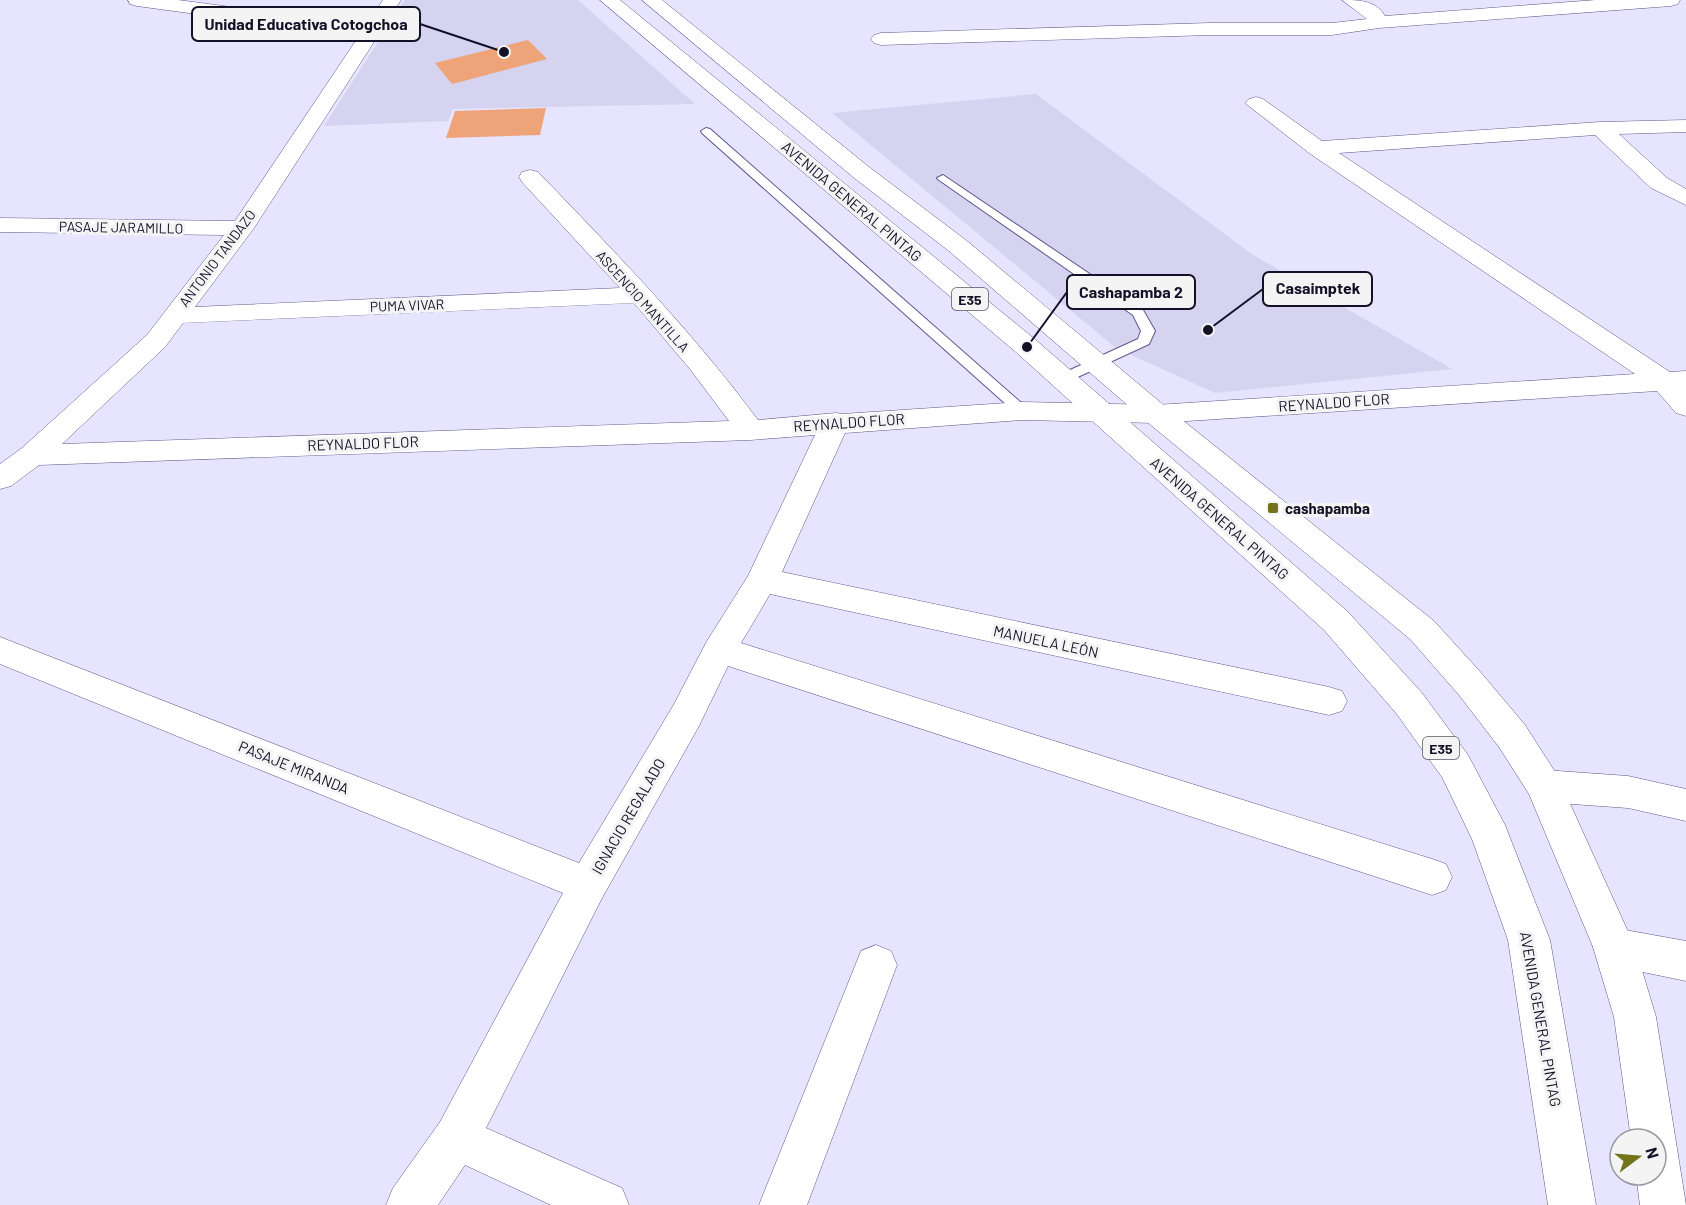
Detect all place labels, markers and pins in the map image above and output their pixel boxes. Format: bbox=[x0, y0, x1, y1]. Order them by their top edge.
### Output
callout: Unidad Educativa Cotogchoa bbox=[192, 7, 420, 41]
callout: Casaimptek bbox=[1263, 272, 1372, 306]
callout: Cashapamba 2 bbox=[1067, 275, 1195, 309]
place label: cashapamba bbox=[1285, 499, 1370, 517]
marker: cashapamba bbox=[1266, 501, 1280, 515]

